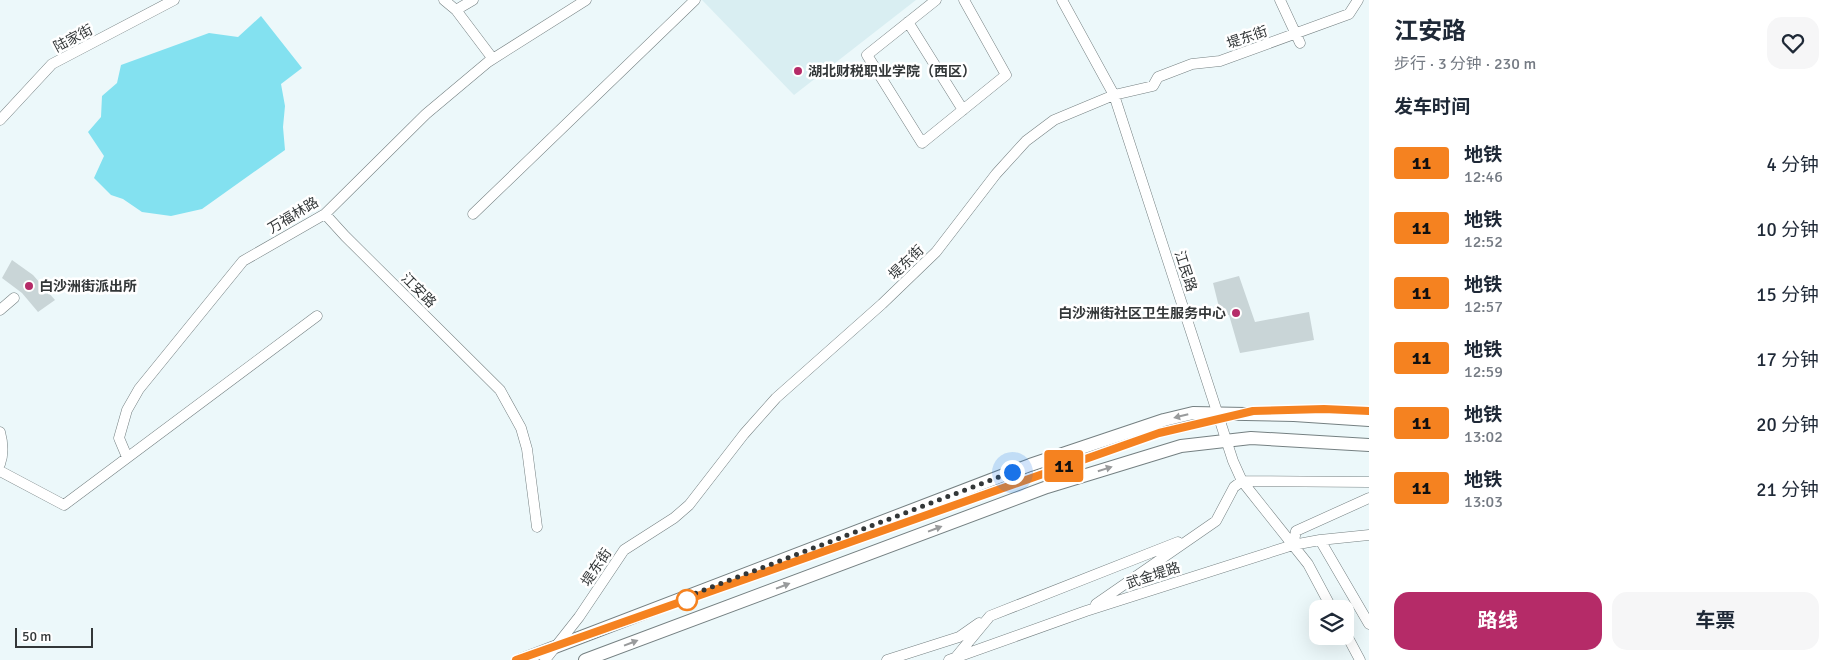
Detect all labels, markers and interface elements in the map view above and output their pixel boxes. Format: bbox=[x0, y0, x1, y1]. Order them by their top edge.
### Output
text: 江安路 bbox=[1394, 16, 1466, 46]
button: heart bbox=[1767, 17, 1819, 69]
street label: 陆家街 bbox=[51, 21, 96, 56]
street label: 堤东街 bbox=[1225, 23, 1270, 52]
text: 步行 · 3 分钟 · 230 m bbox=[1394, 54, 1536, 74]
place label: 湖北财税职业学院（西区） bbox=[808, 63, 976, 80]
marker: 湖北财税职业学院（西区） bbox=[792, 65, 804, 77]
text: 发车时间 bbox=[1394, 95, 1470, 119]
text: 地铁 bbox=[1464, 143, 1502, 167]
text: 11 bbox=[1412, 152, 1431, 174]
text: 4 分钟 bbox=[1767, 153, 1819, 177]
text: 12:46 bbox=[1464, 167, 1503, 187]
street label: 万福林路 bbox=[265, 194, 322, 237]
text: 地铁 bbox=[1464, 208, 1502, 232]
text: 11 bbox=[1412, 217, 1431, 239]
text: 10 分钟 bbox=[1756, 218, 1819, 242]
text: 12:52 bbox=[1464, 232, 1503, 252]
street label: 堤东街 bbox=[885, 242, 927, 283]
street label: 江民路 bbox=[1171, 249, 1200, 294]
street label: 江安路 bbox=[398, 269, 440, 311]
text: 地铁 bbox=[1464, 273, 1502, 297]
place label: 白沙洲街派出所 bbox=[39, 278, 137, 295]
marker: 白沙洲街派出所 bbox=[23, 280, 35, 292]
text: 11 bbox=[1412, 282, 1431, 304]
text: 15 分钟 bbox=[1756, 283, 1819, 307]
text: 12:57 bbox=[1464, 297, 1503, 317]
place label: 白沙洲街社区卫生服务中心 bbox=[1058, 305, 1226, 322]
marker: 白沙洲街社区卫生服务中心 bbox=[1230, 307, 1242, 319]
text: 地铁 bbox=[1464, 338, 1502, 362]
text: 11 bbox=[1412, 347, 1431, 369]
text: 17 分钟 bbox=[1756, 348, 1819, 372]
text: 12:59 bbox=[1464, 362, 1503, 382]
text: 地铁 bbox=[1464, 403, 1502, 427]
one-way arrow bbox=[1173, 412, 1188, 420]
text: 11 bbox=[1412, 412, 1431, 434]
text: 20 分钟 bbox=[1756, 413, 1819, 437]
text: 13:02 bbox=[1464, 427, 1503, 447]
line badge: 11 bbox=[1042, 450, 1086, 482]
text: 11 bbox=[1054, 455, 1074, 477]
your location bbox=[1000, 460, 1025, 485]
one-way arrow bbox=[1097, 465, 1112, 473]
text: 地铁 bbox=[1464, 468, 1502, 492]
text: 11 bbox=[1412, 477, 1431, 499]
text: 21 分钟 bbox=[1756, 478, 1819, 502]
text: 13:03 bbox=[1464, 492, 1503, 512]
one-way arrow bbox=[928, 525, 943, 533]
street label: 堤东街 bbox=[578, 545, 615, 589]
street label: 武金堤路 bbox=[1124, 559, 1182, 592]
one-way arrow bbox=[776, 582, 791, 590]
unlabelled marker bbox=[676, 589, 698, 611]
button: 路线 bbox=[1394, 592, 1602, 650]
button: 车票 bbox=[1612, 592, 1819, 650]
map controls bbox=[1309, 600, 1354, 645]
button: layers bbox=[1309, 600, 1354, 645]
scale bar bbox=[15, 625, 92, 648]
text: 50 m bbox=[22, 628, 51, 645]
one-way arrow bbox=[623, 639, 638, 646]

